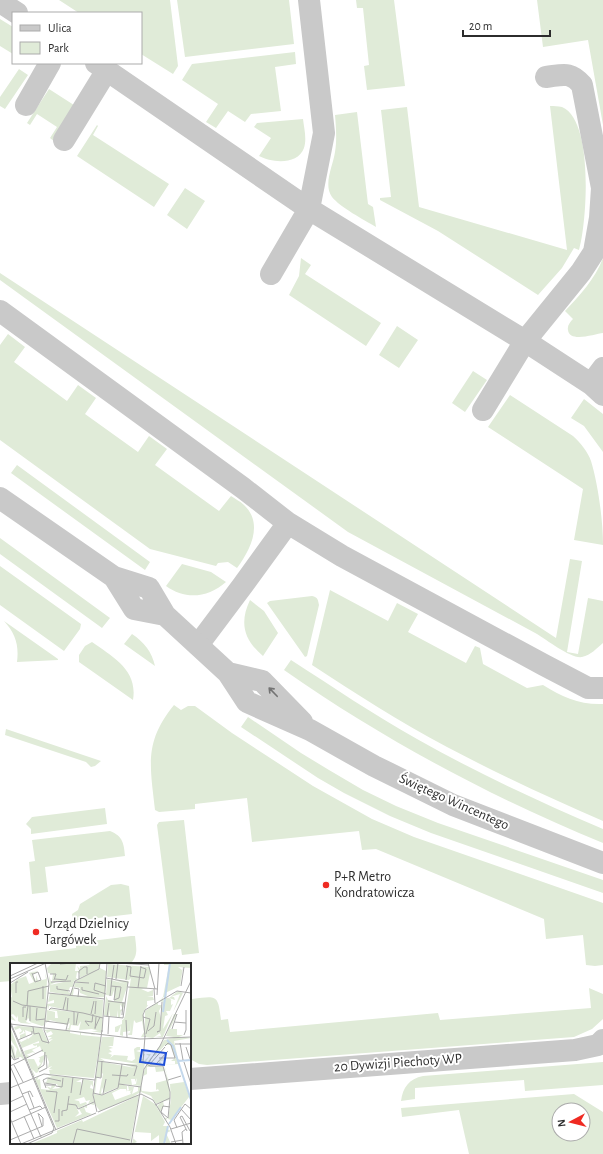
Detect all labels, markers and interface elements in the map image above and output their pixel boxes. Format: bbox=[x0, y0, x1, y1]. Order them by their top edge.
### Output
legend bbox=[12, 12, 142, 64]
scale bar bbox=[463, 12, 550, 38]
text: 20 m bbox=[469, 20, 492, 32]
text: Ulica bbox=[48, 22, 72, 34]
text: Park bbox=[48, 42, 69, 54]
one-way arrow bbox=[268, 687, 278, 697]
street label: Świętego Wincentego bbox=[397, 769, 512, 833]
place label: P+R Metro Kondratowicza bbox=[334, 870, 415, 900]
marker: P+R Metro Kondratowicza bbox=[321, 880, 331, 890]
place label: Urząd Dzielnicy Targówek bbox=[44, 917, 129, 947]
marker: Urząd Dzielnicy Targówek bbox=[31, 927, 41, 937]
inset map bbox=[10, 963, 191, 1144]
street label: 20 Dywizji Piechoty WP bbox=[334, 1052, 462, 1074]
north arrow bbox=[551, 1102, 591, 1142]
text: N bbox=[556, 1119, 567, 1128]

